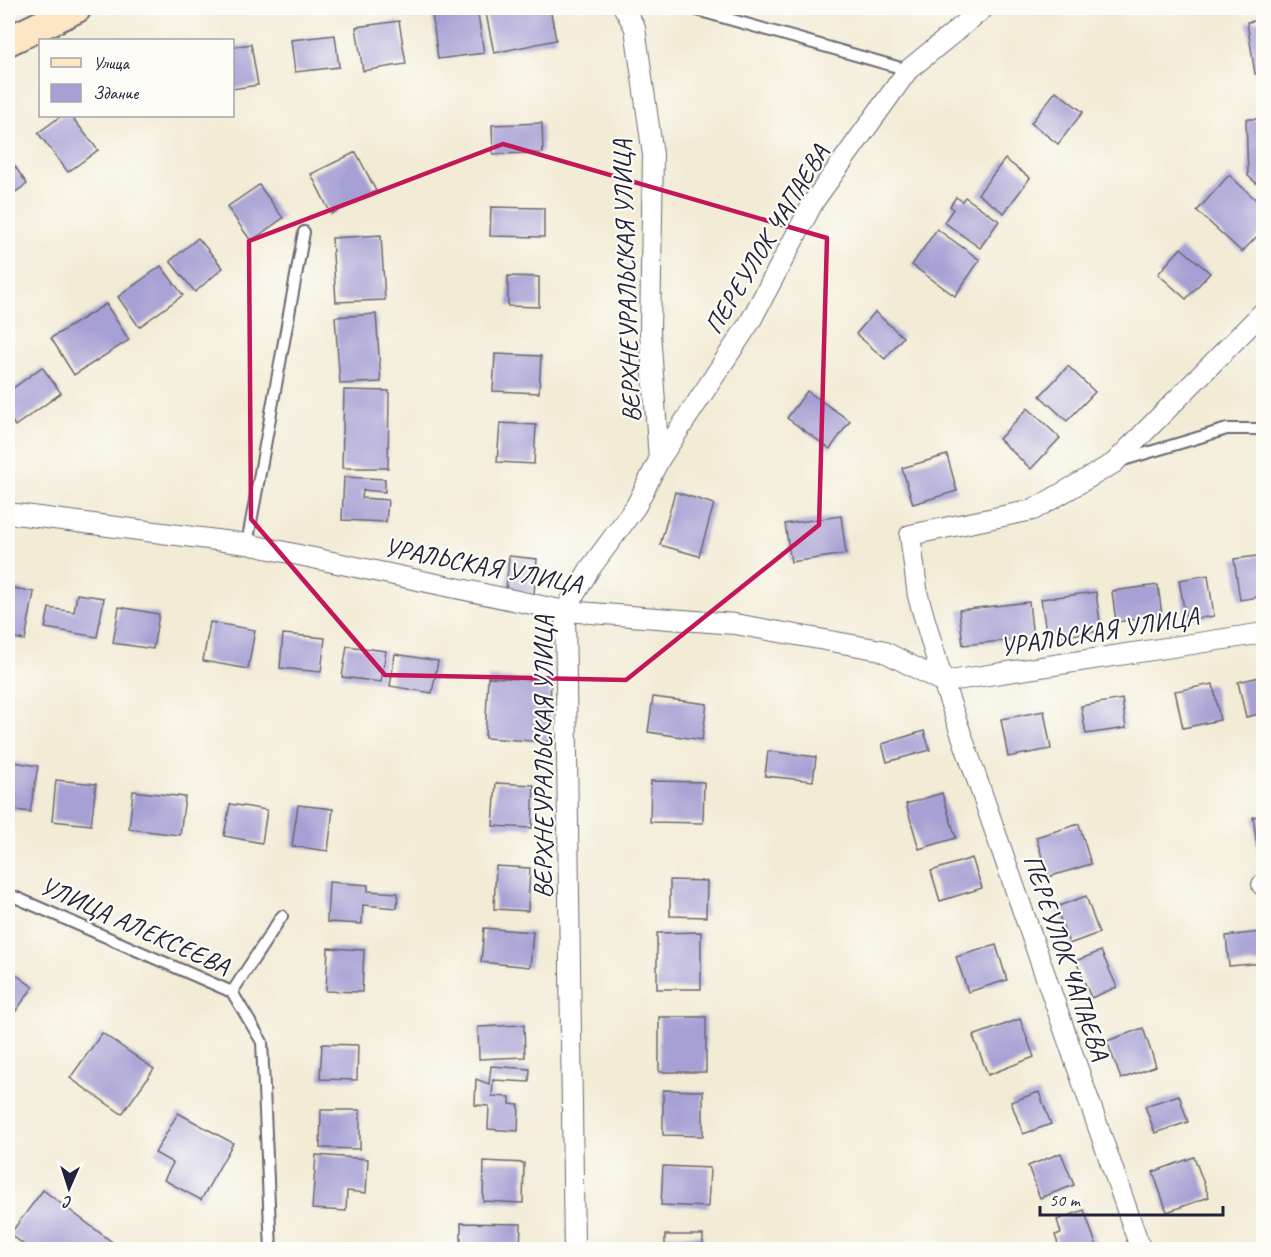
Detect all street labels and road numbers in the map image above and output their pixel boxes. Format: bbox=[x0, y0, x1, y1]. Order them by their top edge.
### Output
street label: ВЕРХНЕУРАЛЬСКАЯ УЛИЦА bbox=[605, 138, 648, 423]
street label: ПЕРЕУЛОК ЧАПАЕВА bbox=[697, 138, 836, 340]
street label: УРАЛЬСКАЯ УЛИЦА bbox=[381, 530, 586, 601]
street label: УРАЛЬСКАЯ УЛИЦА bbox=[998, 599, 1203, 663]
street label: ВЕРХНЕУРАЛЬСКАЯ УЛИЦА bbox=[527, 615, 560, 899]
street label: ПЕРЕУЛОК ЧАПАЕВА bbox=[1016, 850, 1117, 1065]
street label: УЛИЦА АЛЕКСЕЕВА bbox=[35, 869, 236, 982]

